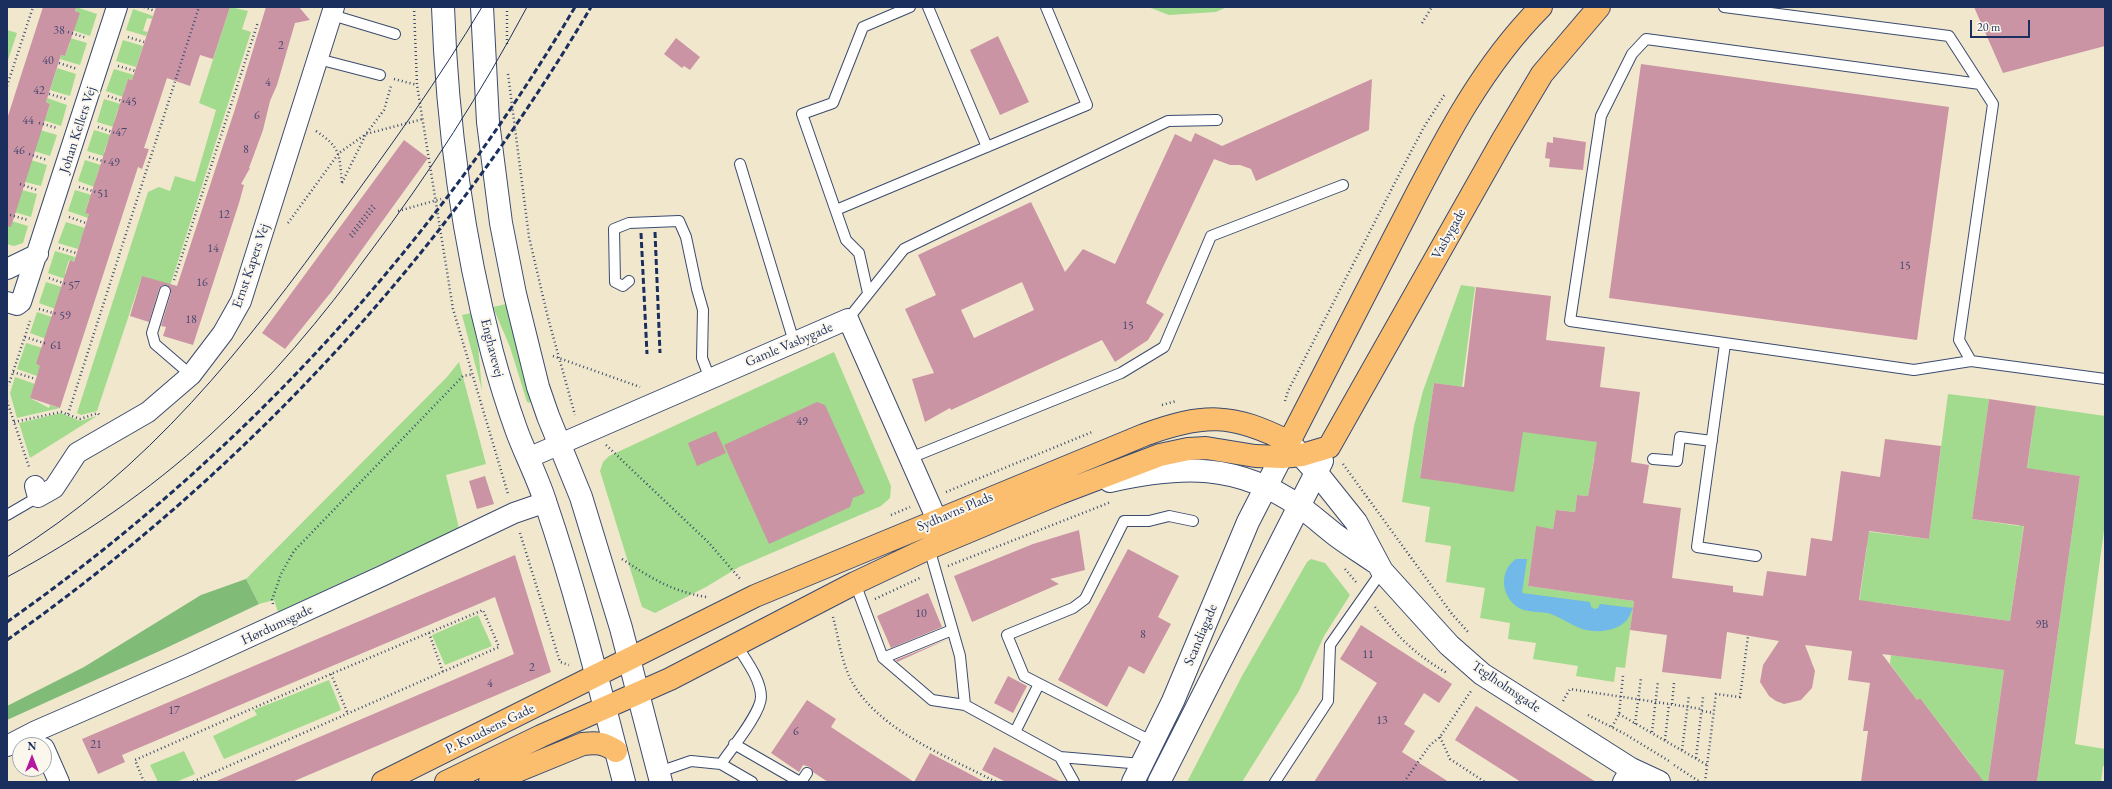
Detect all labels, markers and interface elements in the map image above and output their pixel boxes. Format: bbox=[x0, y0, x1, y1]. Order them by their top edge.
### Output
scale bar bbox=[1972, 12, 2032, 38]
text: 20 m bbox=[1977, 19, 2000, 35]
house number: 38 bbox=[53, 24, 65, 38]
house number: 2 bbox=[278, 39, 284, 53]
house number: 40 bbox=[42, 54, 54, 68]
house number: 4 bbox=[265, 76, 271, 90]
house number: 42 bbox=[33, 84, 45, 98]
street label: Johan Kellers Vej bbox=[56, 84, 100, 176]
house number: 45 bbox=[125, 95, 137, 109]
house number: 6 bbox=[254, 109, 260, 123]
house number: 44 bbox=[22, 114, 34, 128]
house number: 47 bbox=[115, 126, 127, 140]
house number: 8 bbox=[243, 143, 249, 157]
house number: 46 bbox=[13, 144, 25, 158]
house number: 49 bbox=[108, 156, 120, 170]
house number: 51 bbox=[97, 187, 109, 201]
street label: Vasbygade bbox=[1428, 206, 1470, 262]
house number: 12 bbox=[218, 208, 230, 222]
street label: Ernst Kapers Vej bbox=[229, 222, 273, 310]
house number: 14 bbox=[207, 242, 219, 256]
house number: 15 bbox=[1899, 259, 1911, 273]
house number: 16 bbox=[196, 276, 208, 290]
house number: 57 bbox=[68, 279, 80, 293]
house number: 59 bbox=[59, 309, 71, 323]
house number: 18 bbox=[185, 313, 197, 327]
street label: Enghavevej bbox=[477, 317, 507, 379]
street label: Gamle Vasbygade bbox=[743, 319, 835, 371]
house number: 15 bbox=[1122, 319, 1134, 333]
house number: 61 bbox=[50, 339, 62, 353]
house number: 49 bbox=[796, 415, 808, 429]
street label: Sydhavns Plads bbox=[914, 488, 996, 536]
street label: Hørdumsgade bbox=[239, 601, 315, 649]
street label: Scandiagade bbox=[1181, 602, 1221, 668]
house number: 10 bbox=[915, 607, 927, 621]
house number: 9B bbox=[2036, 618, 2048, 632]
house number: 8 bbox=[1140, 628, 1146, 642]
house number: 11 bbox=[1362, 648, 1374, 662]
street label: Teglholmsgade bbox=[1468, 658, 1544, 716]
house number: 2 bbox=[529, 661, 535, 675]
house number: 4 bbox=[487, 677, 493, 691]
street label: P. Knudsens Gade bbox=[443, 700, 537, 758]
house number: 17 bbox=[168, 704, 180, 718]
house number: 13 bbox=[1376, 714, 1388, 728]
house number: 6 bbox=[793, 725, 799, 739]
north arrow bbox=[12, 737, 52, 777]
house number: 21 bbox=[90, 738, 102, 752]
text: N bbox=[28, 739, 36, 753]

